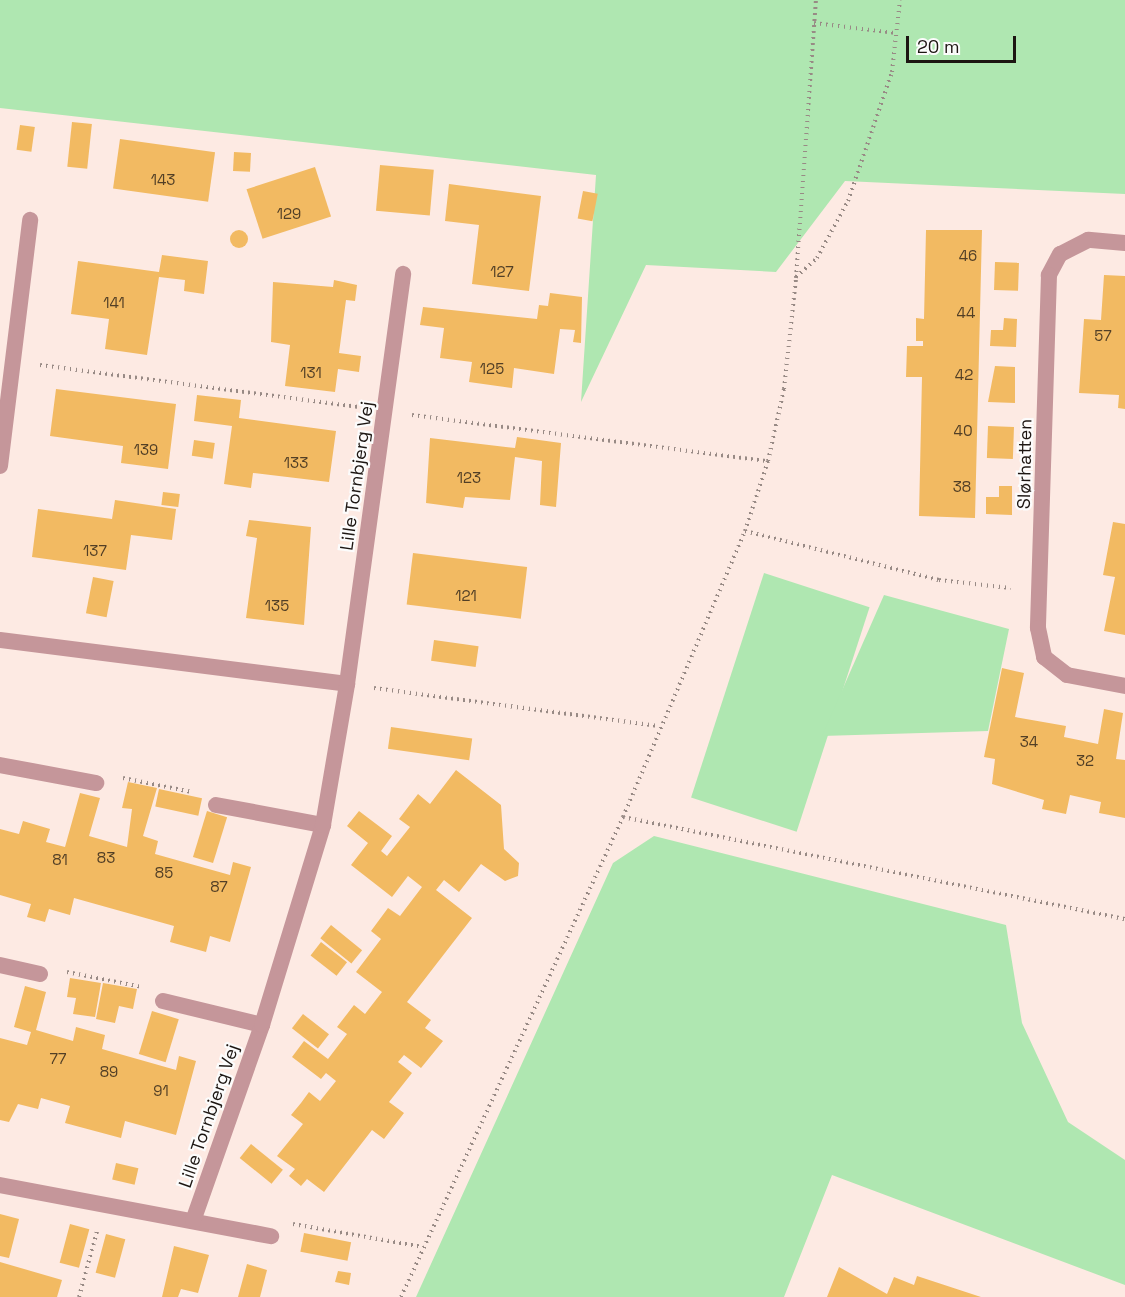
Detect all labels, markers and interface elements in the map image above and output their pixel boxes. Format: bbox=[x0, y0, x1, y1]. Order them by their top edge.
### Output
scale bar bbox=[909, 24, 1018, 62]
text: 20 m bbox=[917, 35, 960, 58]
house number: 143 bbox=[151, 171, 175, 189]
house number: 129 bbox=[277, 205, 301, 223]
house number: 46 bbox=[959, 247, 977, 265]
house number: 127 bbox=[490, 263, 514, 281]
house number: 141 bbox=[103, 294, 125, 312]
house number: 44 bbox=[957, 304, 975, 322]
house number: 57 bbox=[1094, 327, 1112, 345]
house number: 125 bbox=[480, 360, 504, 378]
house number: 131 bbox=[300, 364, 322, 382]
house number: 42 bbox=[955, 366, 973, 384]
street label: Lille Tornbjerg Vej bbox=[336, 400, 378, 552]
street label: Slørhatten bbox=[1013, 419, 1037, 509]
house number: 40 bbox=[954, 422, 972, 440]
house number: 139 bbox=[134, 441, 158, 459]
house number: 133 bbox=[284, 454, 308, 472]
house number: 123 bbox=[457, 469, 481, 487]
house number: 38 bbox=[953, 478, 971, 496]
house number: 137 bbox=[83, 542, 107, 560]
house number: 121 bbox=[455, 587, 477, 605]
house number: 135 bbox=[265, 597, 289, 615]
house number: 34 bbox=[1020, 733, 1038, 751]
house number: 32 bbox=[1076, 752, 1094, 770]
house number: 83 bbox=[97, 849, 115, 867]
house number: 81 bbox=[52, 851, 68, 869]
house number: 85 bbox=[155, 864, 173, 882]
house number: 87 bbox=[210, 878, 228, 896]
street label: Lille Tornbjerg Vej bbox=[174, 1041, 244, 1191]
house number: 77 bbox=[50, 1050, 66, 1068]
house number: 89 bbox=[100, 1063, 118, 1081]
house number: 91 bbox=[153, 1082, 169, 1100]

